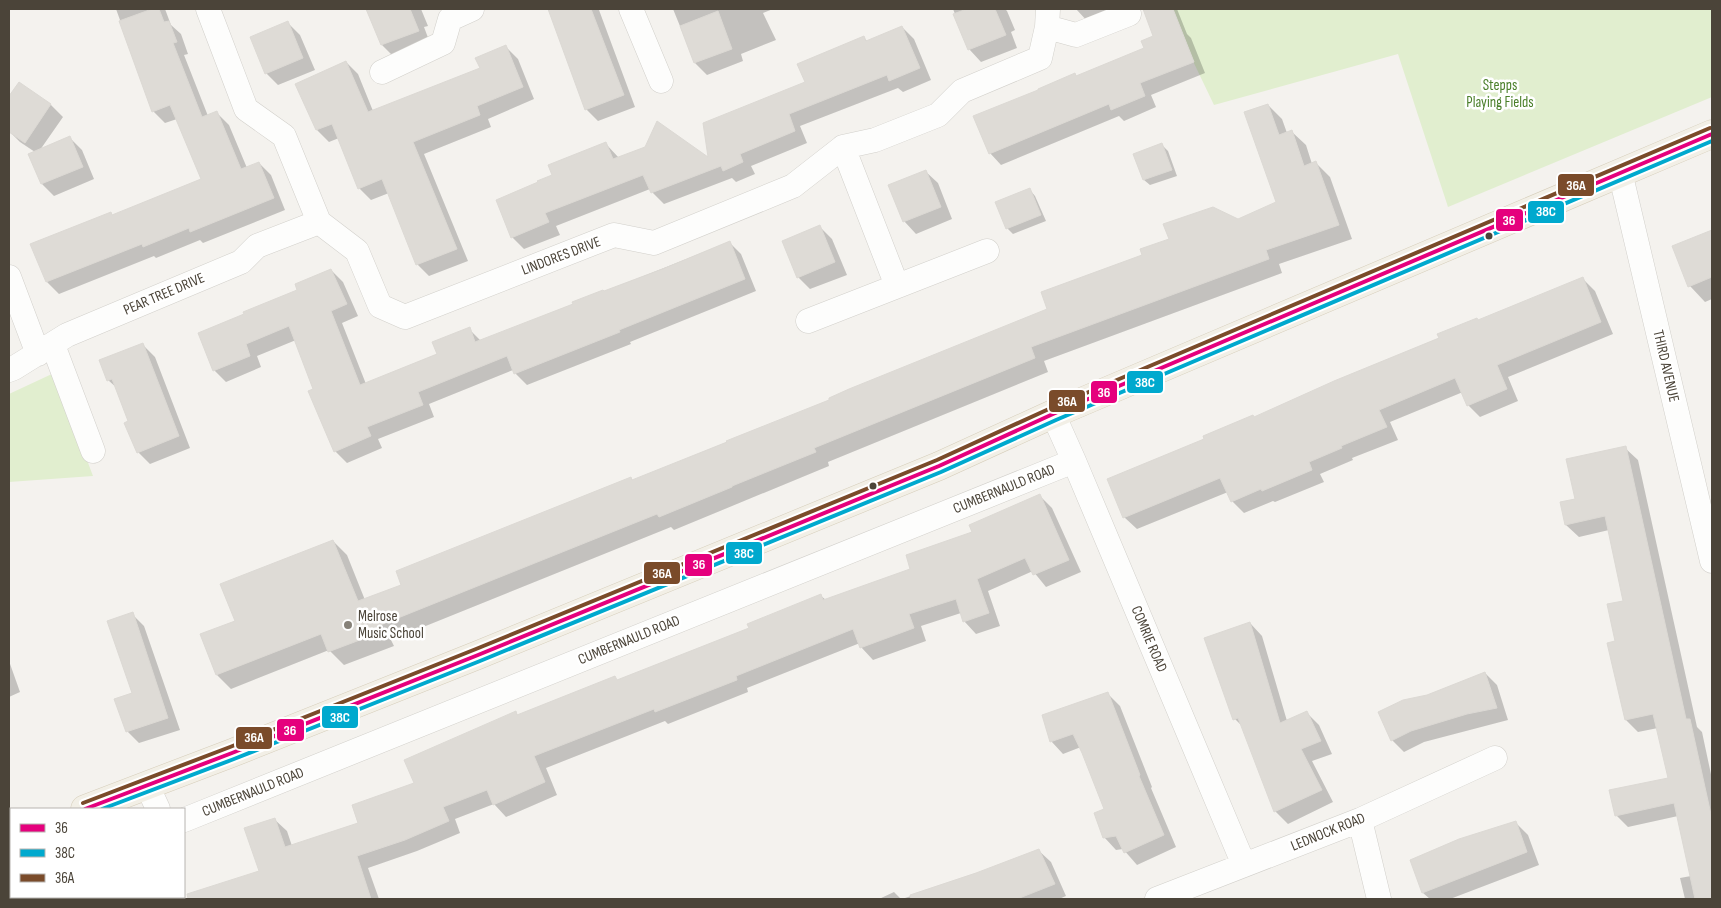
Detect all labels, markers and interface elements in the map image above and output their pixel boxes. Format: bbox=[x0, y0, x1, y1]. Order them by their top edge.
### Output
park label: Stepps Playing Fields bbox=[1466, 76, 1534, 112]
line badge: 36A bbox=[1557, 173, 1595, 197]
text: 36A bbox=[1566, 177, 1586, 194]
line badge: 38C bbox=[1527, 200, 1565, 224]
text: 38C bbox=[1536, 203, 1556, 220]
line badge: 36 bbox=[1495, 208, 1524, 232]
text: 36 bbox=[1503, 212, 1516, 229]
unlabelled marker bbox=[1484, 231, 1494, 241]
street label: LINDORES DRIVE bbox=[519, 232, 603, 280]
street label: PEAR TREE DRIVE bbox=[121, 268, 207, 320]
street label: THIRD AVENUE bbox=[1648, 328, 1684, 404]
line badge: 38C bbox=[1126, 370, 1164, 394]
text: 38C bbox=[1135, 374, 1155, 391]
line badge: 36 bbox=[1090, 380, 1118, 404]
text: 36 bbox=[1098, 384, 1111, 401]
line badge: 36A bbox=[1048, 389, 1086, 413]
text: 36A bbox=[1057, 393, 1077, 410]
street label: CUMBERNAULD ROAD bbox=[950, 460, 1058, 518]
unlabelled marker bbox=[868, 481, 878, 491]
line badge: 38C bbox=[725, 541, 763, 565]
text: 38C bbox=[734, 545, 754, 562]
line badge: 36 bbox=[684, 553, 713, 577]
text: 36 bbox=[693, 556, 706, 573]
line badge: 36A bbox=[643, 561, 681, 585]
text: 36A bbox=[652, 565, 672, 582]
street label: COMRIE ROAD bbox=[1127, 603, 1171, 675]
place label: Melrose Music School bbox=[358, 607, 424, 643]
street label: CUMBERNAULD ROAD bbox=[575, 611, 683, 669]
marker: Melrose Music School bbox=[342, 619, 354, 631]
line badge: 38C bbox=[321, 705, 359, 729]
text: 38C bbox=[330, 709, 350, 726]
line badge: 36 bbox=[276, 718, 305, 742]
text: 36 bbox=[284, 722, 297, 739]
line badge: 36A bbox=[235, 726, 273, 750]
text: 36A bbox=[244, 729, 264, 746]
street label: CUMBERNAULD ROAD bbox=[199, 763, 307, 821]
legend bbox=[10, 808, 185, 898]
street label: LEDNOCK ROAD bbox=[1288, 808, 1368, 856]
text: 36 bbox=[55, 819, 68, 838]
text: 38C bbox=[55, 844, 75, 863]
text: 36A bbox=[55, 869, 75, 888]

